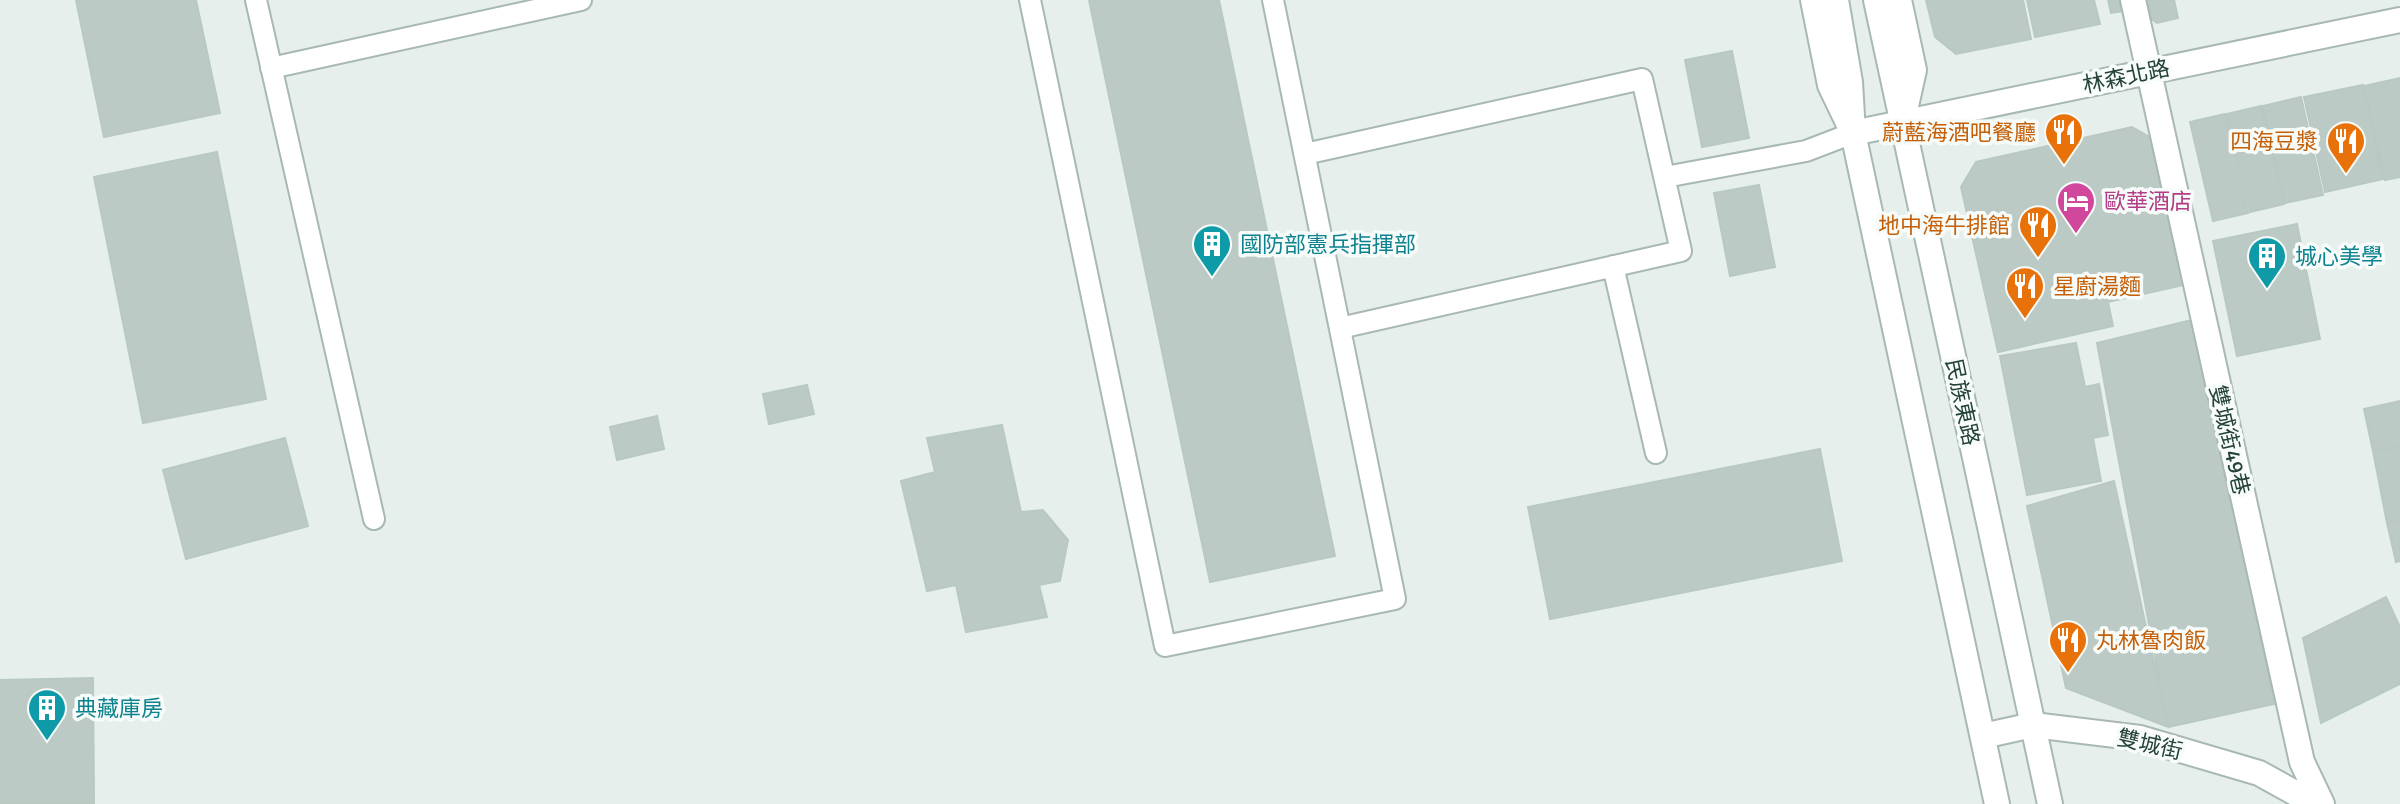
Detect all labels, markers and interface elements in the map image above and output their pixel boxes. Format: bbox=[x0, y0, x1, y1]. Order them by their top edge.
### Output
street label: 林森北路 bbox=[2080, 54, 2172, 99]
restaurant icon: 蔚藍海酒吧餐廳 bbox=[2043, 111, 2085, 166]
place label: 蔚藍海酒吧餐廳 bbox=[1882, 119, 2036, 146]
restaurant icon: 四海豆漿 bbox=[2325, 120, 2367, 175]
place label: 四海豆漿 bbox=[2230, 128, 2318, 155]
hotel icon: 歐華酒店 bbox=[2055, 180, 2097, 235]
place label: 歐華酒店 bbox=[2104, 188, 2192, 215]
restaurant icon: 地中海牛排館 bbox=[2017, 204, 2059, 259]
place label: 地中海牛排館 bbox=[1878, 212, 2010, 239]
building icon: 國防部憲兵指揮部 bbox=[1191, 223, 1233, 278]
place label: 國防部憲兵指揮部 bbox=[1240, 231, 1416, 258]
building icon: 城心美學 bbox=[2246, 235, 2288, 290]
place label: 城心美學 bbox=[2295, 243, 2383, 270]
restaurant icon: 星廚湯麵 bbox=[2004, 265, 2046, 320]
place label: 星廚湯麵 bbox=[2053, 273, 2141, 300]
street label: 民族東路 bbox=[1940, 356, 1985, 448]
street label: 雙城街49巷 bbox=[2204, 383, 2255, 498]
restaurant icon: 丸林魯肉飯 bbox=[2047, 619, 2089, 674]
place label: 丸林魯肉飯 bbox=[2096, 627, 2206, 654]
building icon: 典藏庫房 bbox=[26, 687, 68, 742]
place label: 典藏庫房 bbox=[75, 695, 163, 722]
street label: 雙城街 bbox=[2115, 724, 2185, 765]

